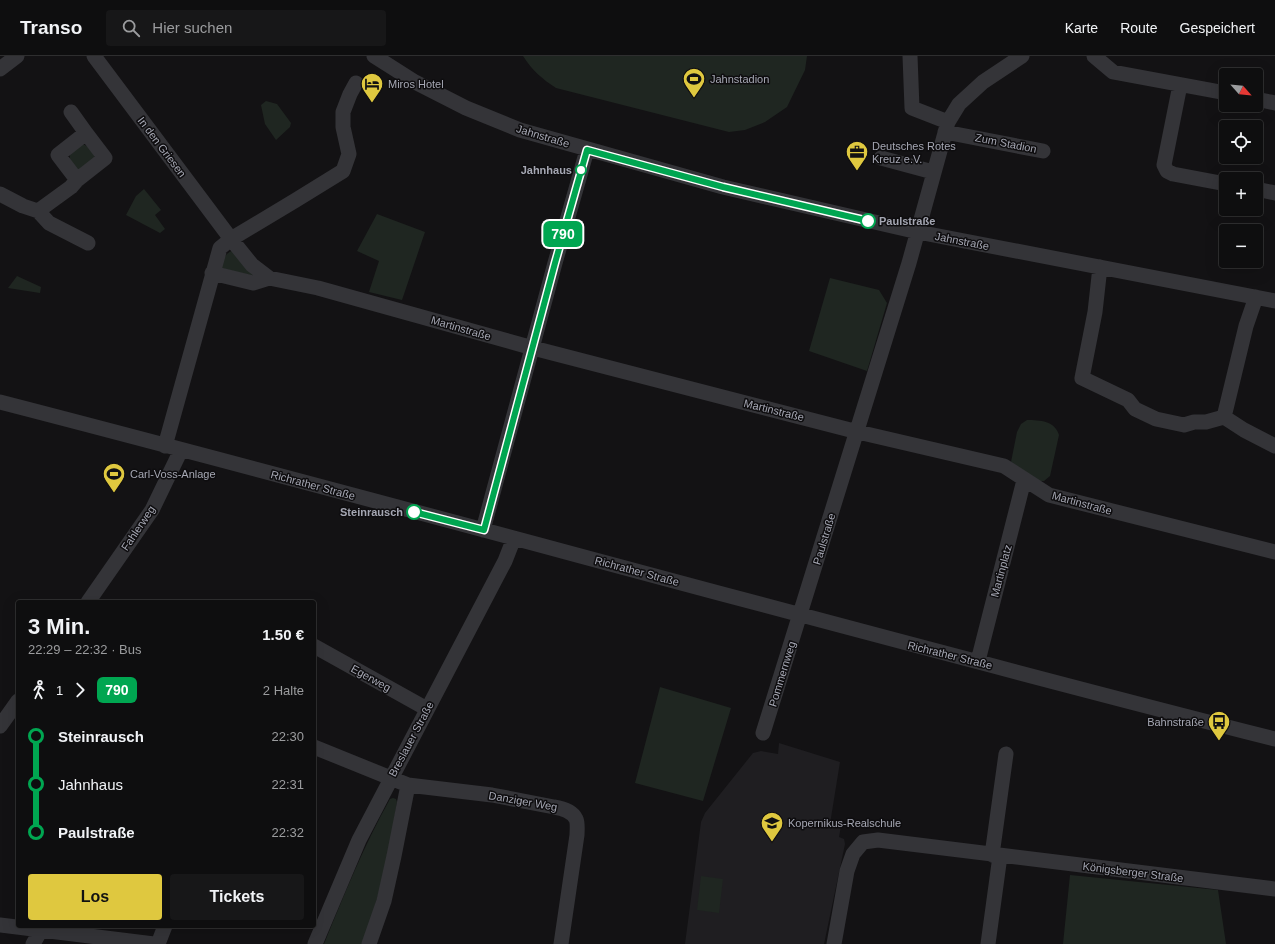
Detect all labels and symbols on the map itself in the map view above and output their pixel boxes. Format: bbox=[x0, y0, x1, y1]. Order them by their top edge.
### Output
sports icon: Jahnstadion bbox=[681, 66, 707, 99]
north arrow bbox=[1219, 68, 1263, 112]
hotel icon: Miros Hotel bbox=[359, 71, 385, 104]
place label: Jahnstadion bbox=[710, 73, 769, 85]
place label: Miros Hotel bbox=[388, 78, 444, 90]
street label: In den Griesen bbox=[135, 115, 189, 179]
street label: Jahnstraße bbox=[515, 122, 571, 150]
street label: Zum Stadion bbox=[974, 131, 1038, 155]
office icon: Deutsches Rotes Kreuz e.V. bbox=[844, 139, 870, 172]
place label: Deutsches Rotes Kreuz e.V. bbox=[872, 140, 956, 165]
place label: Jahnhaus bbox=[521, 164, 572, 176]
marker: Jahnhaus bbox=[575, 164, 587, 176]
marker: Paulstraße bbox=[860, 213, 876, 229]
place label: Paulstraße bbox=[879, 215, 935, 227]
line badge: 790 bbox=[540, 221, 586, 247]
street label: Jahnstraße bbox=[934, 230, 990, 252]
street label: Martinstraße bbox=[430, 314, 492, 342]
street label: Martinstraße bbox=[743, 397, 805, 423]
sports icon: Carl-Voss-Anlage bbox=[101, 461, 127, 494]
place label: Carl-Voss-Anlage bbox=[130, 468, 216, 480]
street label: Richrather Straße bbox=[270, 468, 356, 502]
street label: Martinstraße bbox=[1051, 489, 1113, 517]
street label: Fahlerweg bbox=[119, 503, 157, 553]
marker: Steinrausch bbox=[406, 504, 422, 520]
place label: Steinrausch bbox=[340, 506, 403, 518]
street label: Paulstraße bbox=[810, 512, 838, 566]
street label: Martinplatz bbox=[988, 543, 1014, 599]
street label: Richrather Straße bbox=[594, 554, 680, 588]
street label: Richrather Straße bbox=[906, 639, 994, 671]
street label: Pommernweg bbox=[766, 640, 798, 708]
street label: Egerweg bbox=[349, 662, 393, 694]
street label: Breslauer Straße bbox=[386, 699, 436, 779]
bus stop icon: Bahnstraße bbox=[1206, 709, 1232, 742]
place label: Bahnstraße bbox=[1147, 716, 1204, 728]
street label: Danziger Weg bbox=[488, 789, 558, 813]
school or university icon: Kopernikus-Realschule bbox=[759, 810, 785, 843]
place label: Kopernikus-Realschule bbox=[788, 817, 901, 829]
street label: Königsberger Straße bbox=[1082, 860, 1184, 884]

